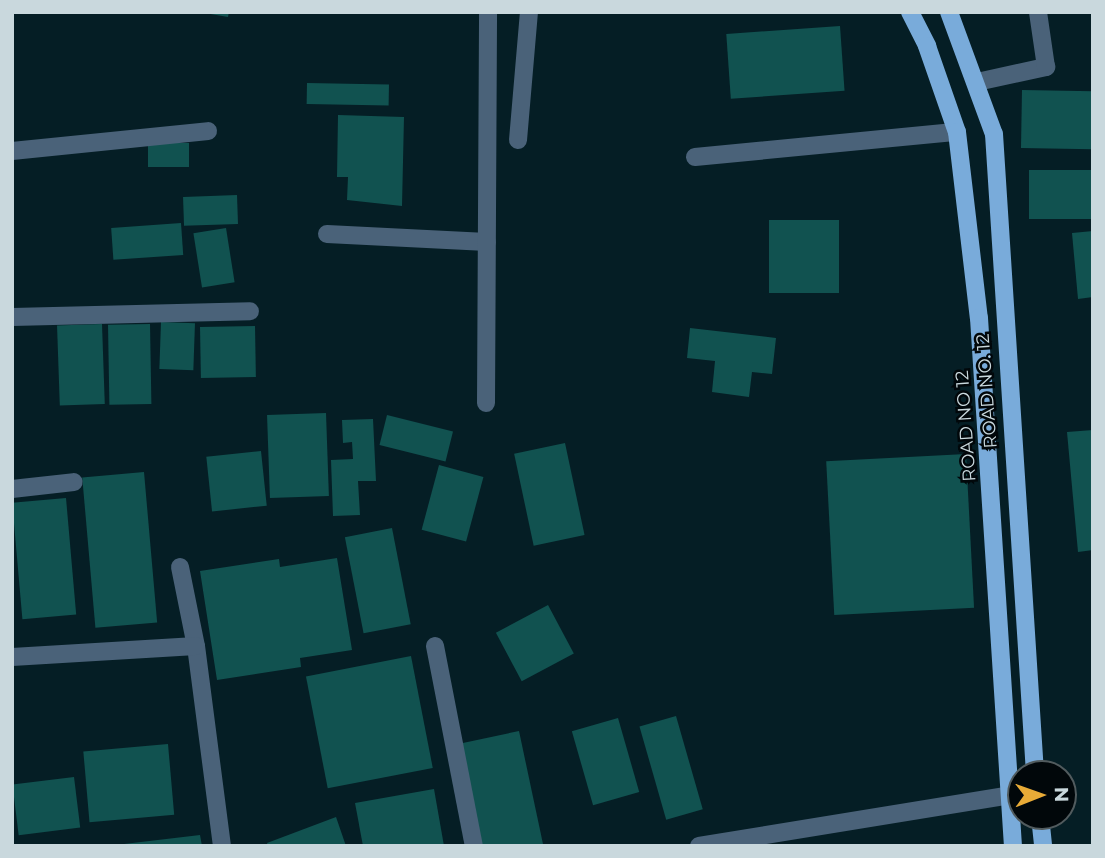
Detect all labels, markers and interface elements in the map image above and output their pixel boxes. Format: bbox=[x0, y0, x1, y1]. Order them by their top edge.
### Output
street label: ROAD NO. 12 bbox=[972, 333, 1002, 449]
street label: ROAD NO 12 bbox=[951, 370, 981, 482]
north arrow bbox=[1007, 760, 1077, 830]
text: N bbox=[1050, 787, 1073, 803]

